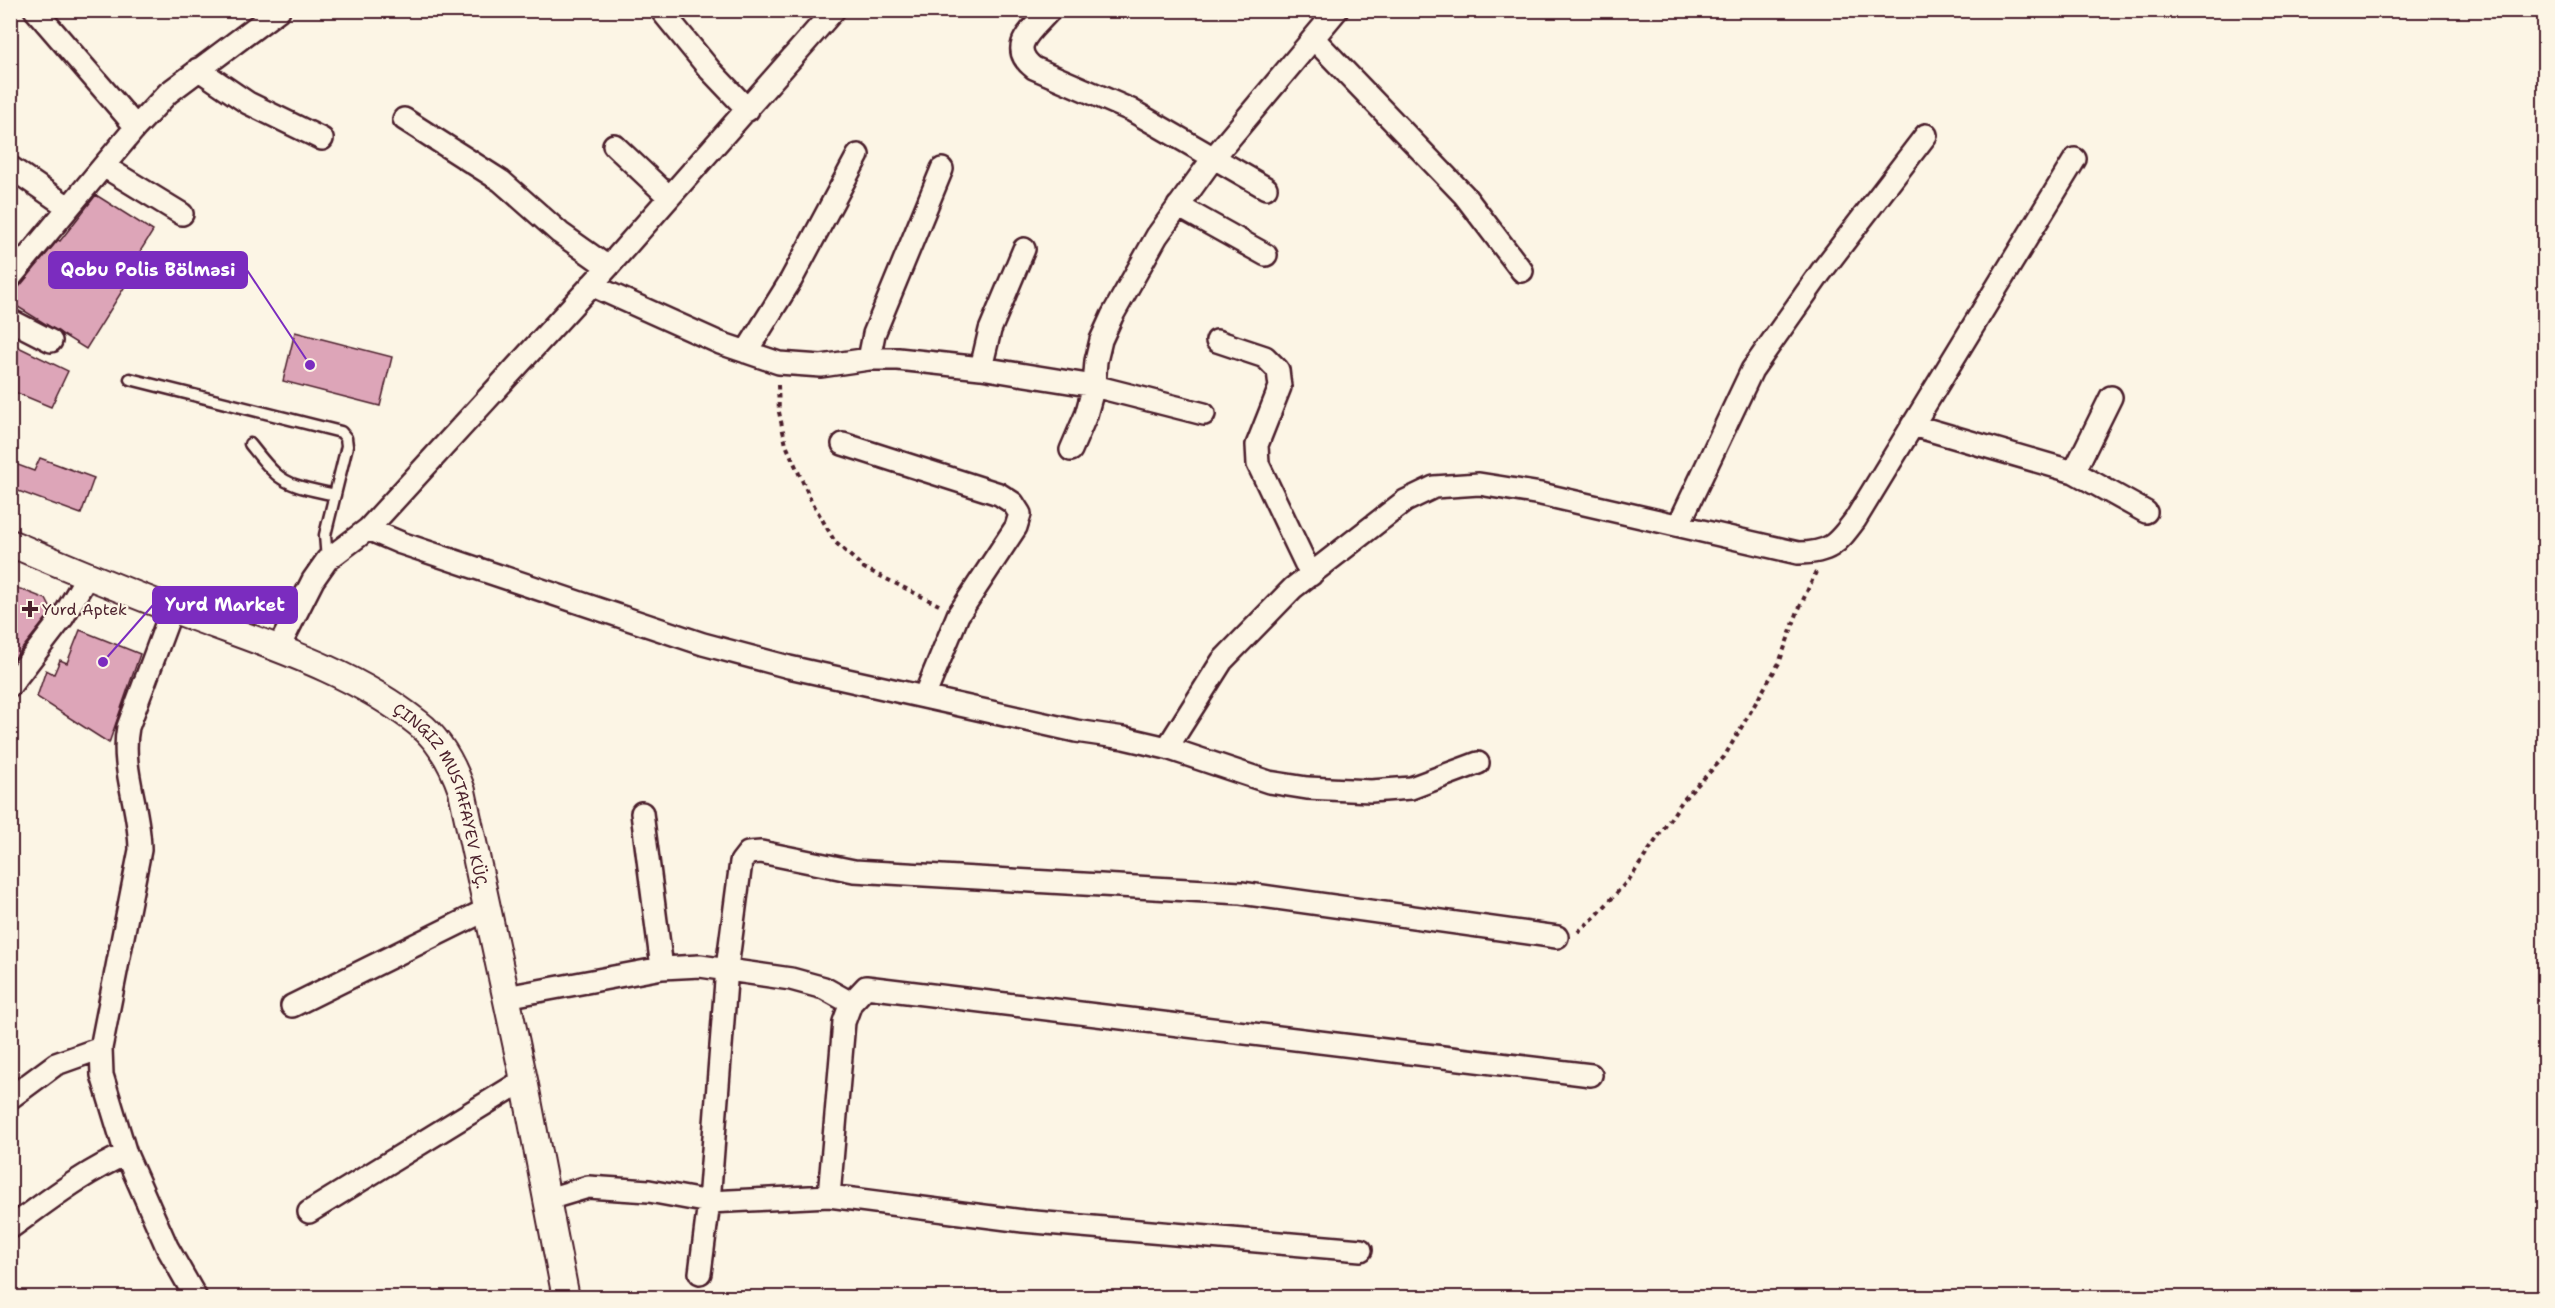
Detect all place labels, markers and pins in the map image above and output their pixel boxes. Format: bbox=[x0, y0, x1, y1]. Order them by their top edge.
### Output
callout: Qobu Polis Bölməsi bbox=[49, 252, 247, 288]
callout: Yurd Market bbox=[153, 587, 297, 623]
place label: Yurd Aptek bbox=[42, 599, 127, 620]
marker: Yurd Aptek bbox=[23, 602, 37, 616]

